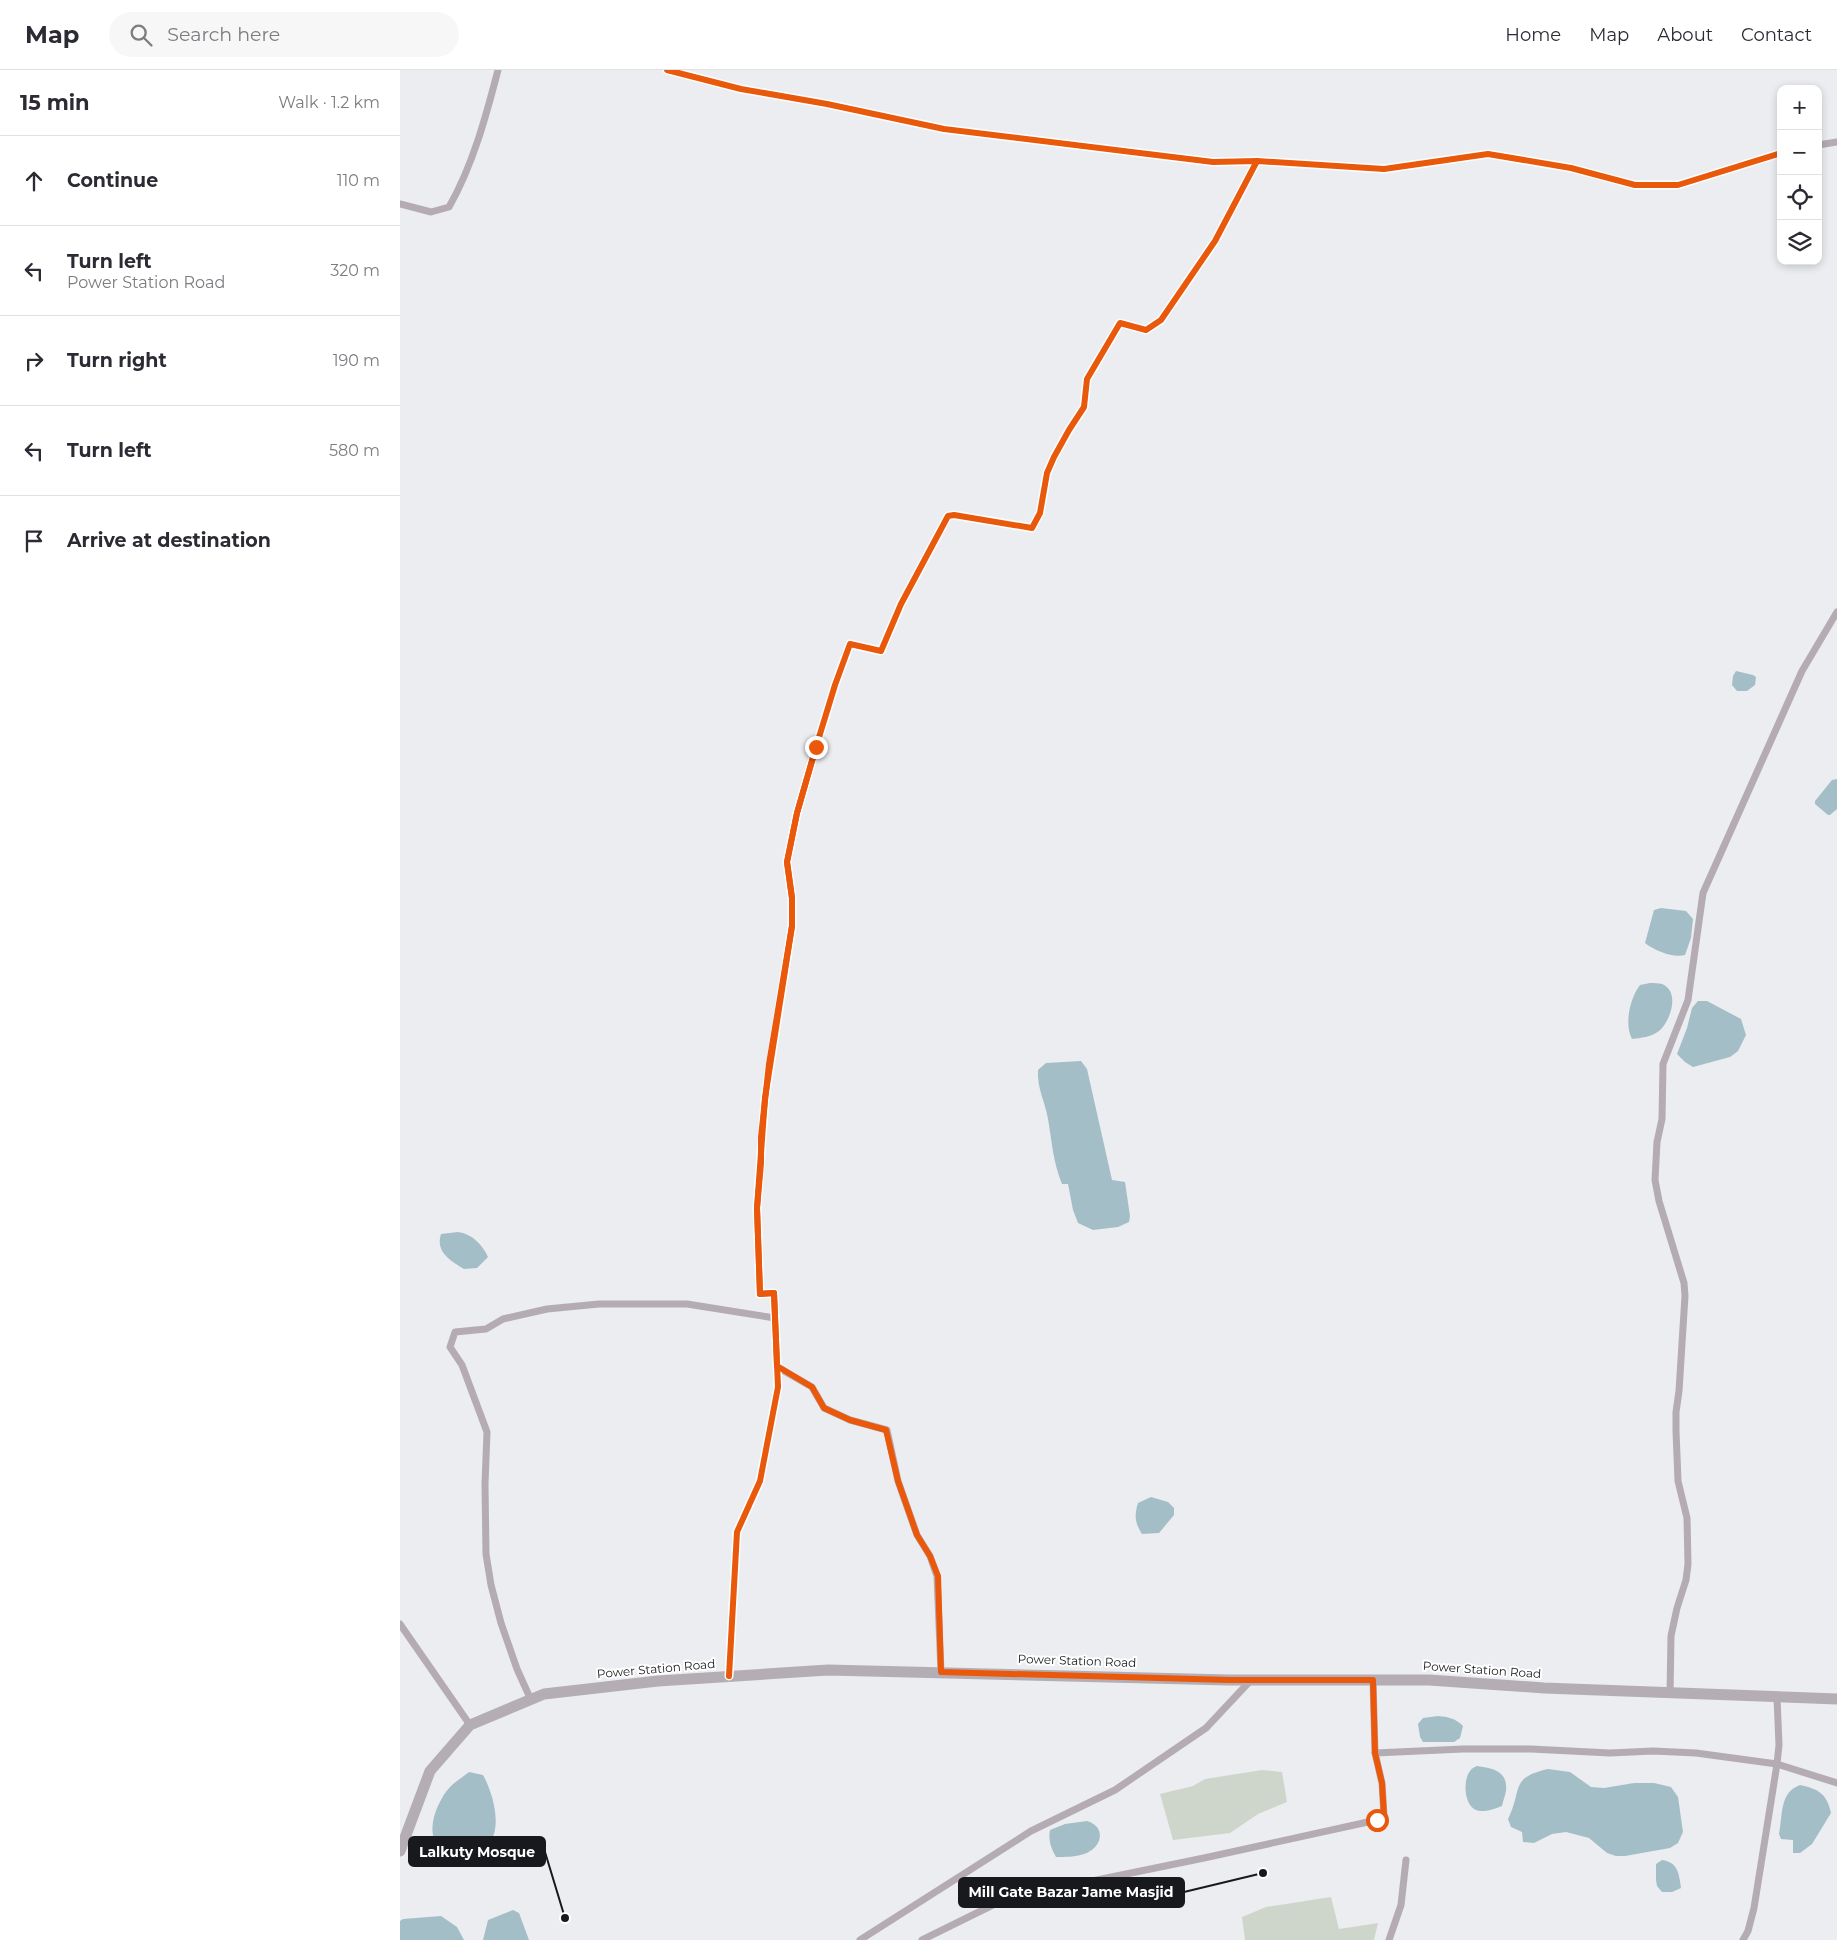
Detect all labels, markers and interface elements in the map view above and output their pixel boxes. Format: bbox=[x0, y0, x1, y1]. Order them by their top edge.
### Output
search box bbox=[109, 12, 459, 57]
text: Map bbox=[25, 20, 79, 49]
icon: search bbox=[127, 21, 155, 49]
text: Search here bbox=[167, 23, 280, 46]
text: Home bbox=[1505, 24, 1561, 46]
text: Map bbox=[1589, 24, 1629, 46]
text: About bbox=[1657, 24, 1713, 46]
text: Contact bbox=[1741, 24, 1812, 46]
map controls bbox=[1777, 85, 1822, 265]
button: + bbox=[1777, 85, 1822, 130]
text: 15 min bbox=[20, 90, 90, 115]
text: Walk · 1.2 km bbox=[278, 93, 380, 112]
button: − bbox=[1777, 130, 1822, 175]
icon: ahead bbox=[20, 167, 48, 195]
text: Continue bbox=[67, 169, 158, 192]
text: 110 m bbox=[337, 171, 380, 190]
button: locate bbox=[1777, 175, 1822, 220]
button: layers bbox=[1777, 220, 1822, 265]
text: Turn left bbox=[67, 250, 152, 273]
icon: left bbox=[20, 257, 48, 285]
text: 320 m bbox=[330, 261, 380, 280]
text: Power Station Road bbox=[67, 273, 225, 292]
icon: right bbox=[20, 347, 48, 375]
text: Turn right bbox=[67, 349, 167, 372]
text: 190 m bbox=[333, 351, 380, 370]
icon: left bbox=[20, 437, 48, 465]
text: Turn left bbox=[67, 439, 152, 462]
text: 580 m bbox=[329, 441, 380, 460]
icon: arrive bbox=[20, 527, 48, 555]
text: Arrive at destination bbox=[67, 529, 271, 552]
route end bbox=[805, 736, 828, 759]
street label: Power Station Road bbox=[1017, 1651, 1137, 1670]
street label: Power Station Road bbox=[596, 1656, 716, 1681]
street label: Power Station Road bbox=[1422, 1658, 1542, 1681]
route start bbox=[1366, 1809, 1389, 1832]
callout: Lalkuty Mosque bbox=[409, 1837, 545, 1866]
text: Lalkuty Mosque bbox=[419, 1843, 535, 1861]
callout: Mill Gate Bazar Jame Masjid bbox=[959, 1878, 1184, 1907]
text: Mill Gate Bazar Jame Masjid bbox=[968, 1883, 1174, 1901]

